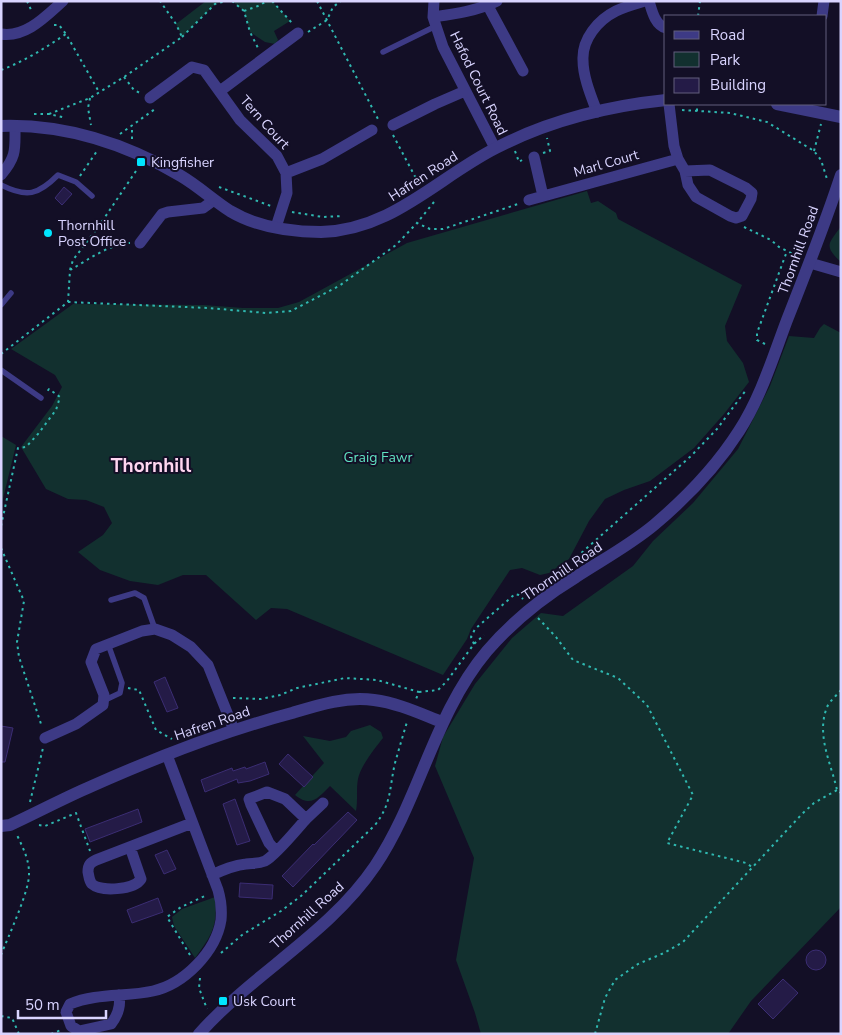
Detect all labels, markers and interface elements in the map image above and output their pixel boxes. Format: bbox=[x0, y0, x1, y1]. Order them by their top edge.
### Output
legend bbox=[664, 15, 827, 105]
text: Road bbox=[710, 25, 745, 45]
street label: Hafod Court Road bbox=[445, 28, 512, 138]
text: Park bbox=[710, 50, 740, 70]
text: Building bbox=[710, 75, 766, 95]
street label: Tern Court bbox=[235, 91, 294, 153]
street label: Marl Court bbox=[571, 145, 641, 182]
street label: Hafren Road bbox=[385, 147, 462, 206]
place label: Kingfisher bbox=[151, 153, 214, 172]
marker: Kingfisher bbox=[135, 156, 147, 168]
street label: Thornhill Road bbox=[774, 203, 823, 297]
place label: Thornhill Post Office bbox=[58, 216, 126, 251]
marker: Thornhill Post Office bbox=[42, 227, 54, 239]
park label: Graig Fawr bbox=[343, 448, 413, 467]
district label: Thornhill bbox=[111, 453, 191, 479]
street label: Thornhill Road bbox=[519, 538, 606, 605]
street label: Hafren Road bbox=[172, 702, 253, 745]
street label: Thornhill Road bbox=[266, 877, 348, 953]
scale bar bbox=[18, 988, 105, 1020]
place label: Usk Court bbox=[233, 992, 295, 1011]
text: 50 m bbox=[25, 995, 60, 1015]
marker: Usk Court bbox=[217, 995, 229, 1007]

